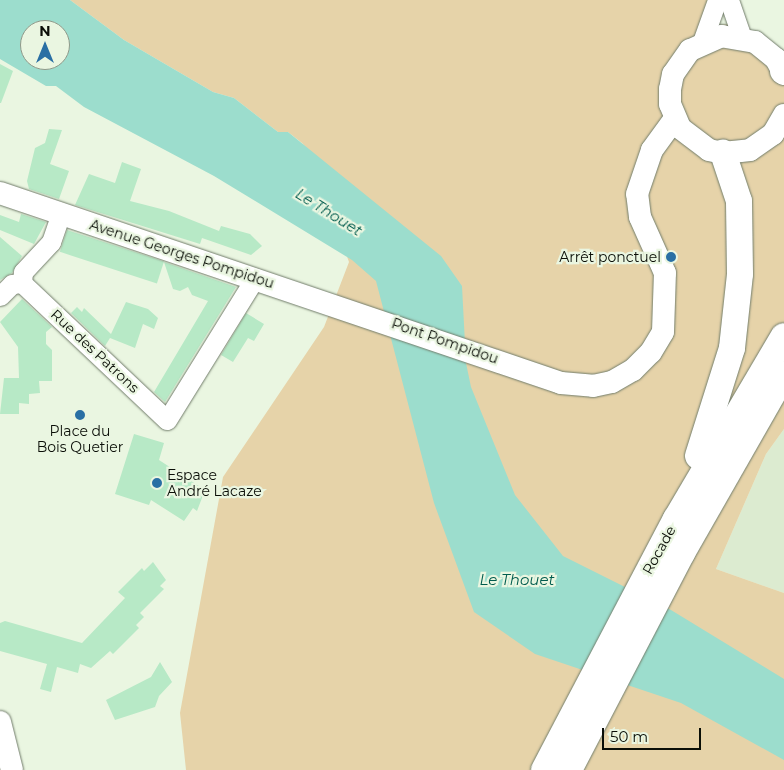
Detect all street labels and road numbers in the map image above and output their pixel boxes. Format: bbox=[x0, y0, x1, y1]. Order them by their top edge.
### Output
street label: Avenue Georges Pompidou bbox=[88, 216, 276, 292]
street label: Rue des Patrons bbox=[47, 306, 143, 396]
street label: Pont Pompidou bbox=[389, 315, 501, 367]
street label: Rocade bbox=[639, 523, 679, 577]

